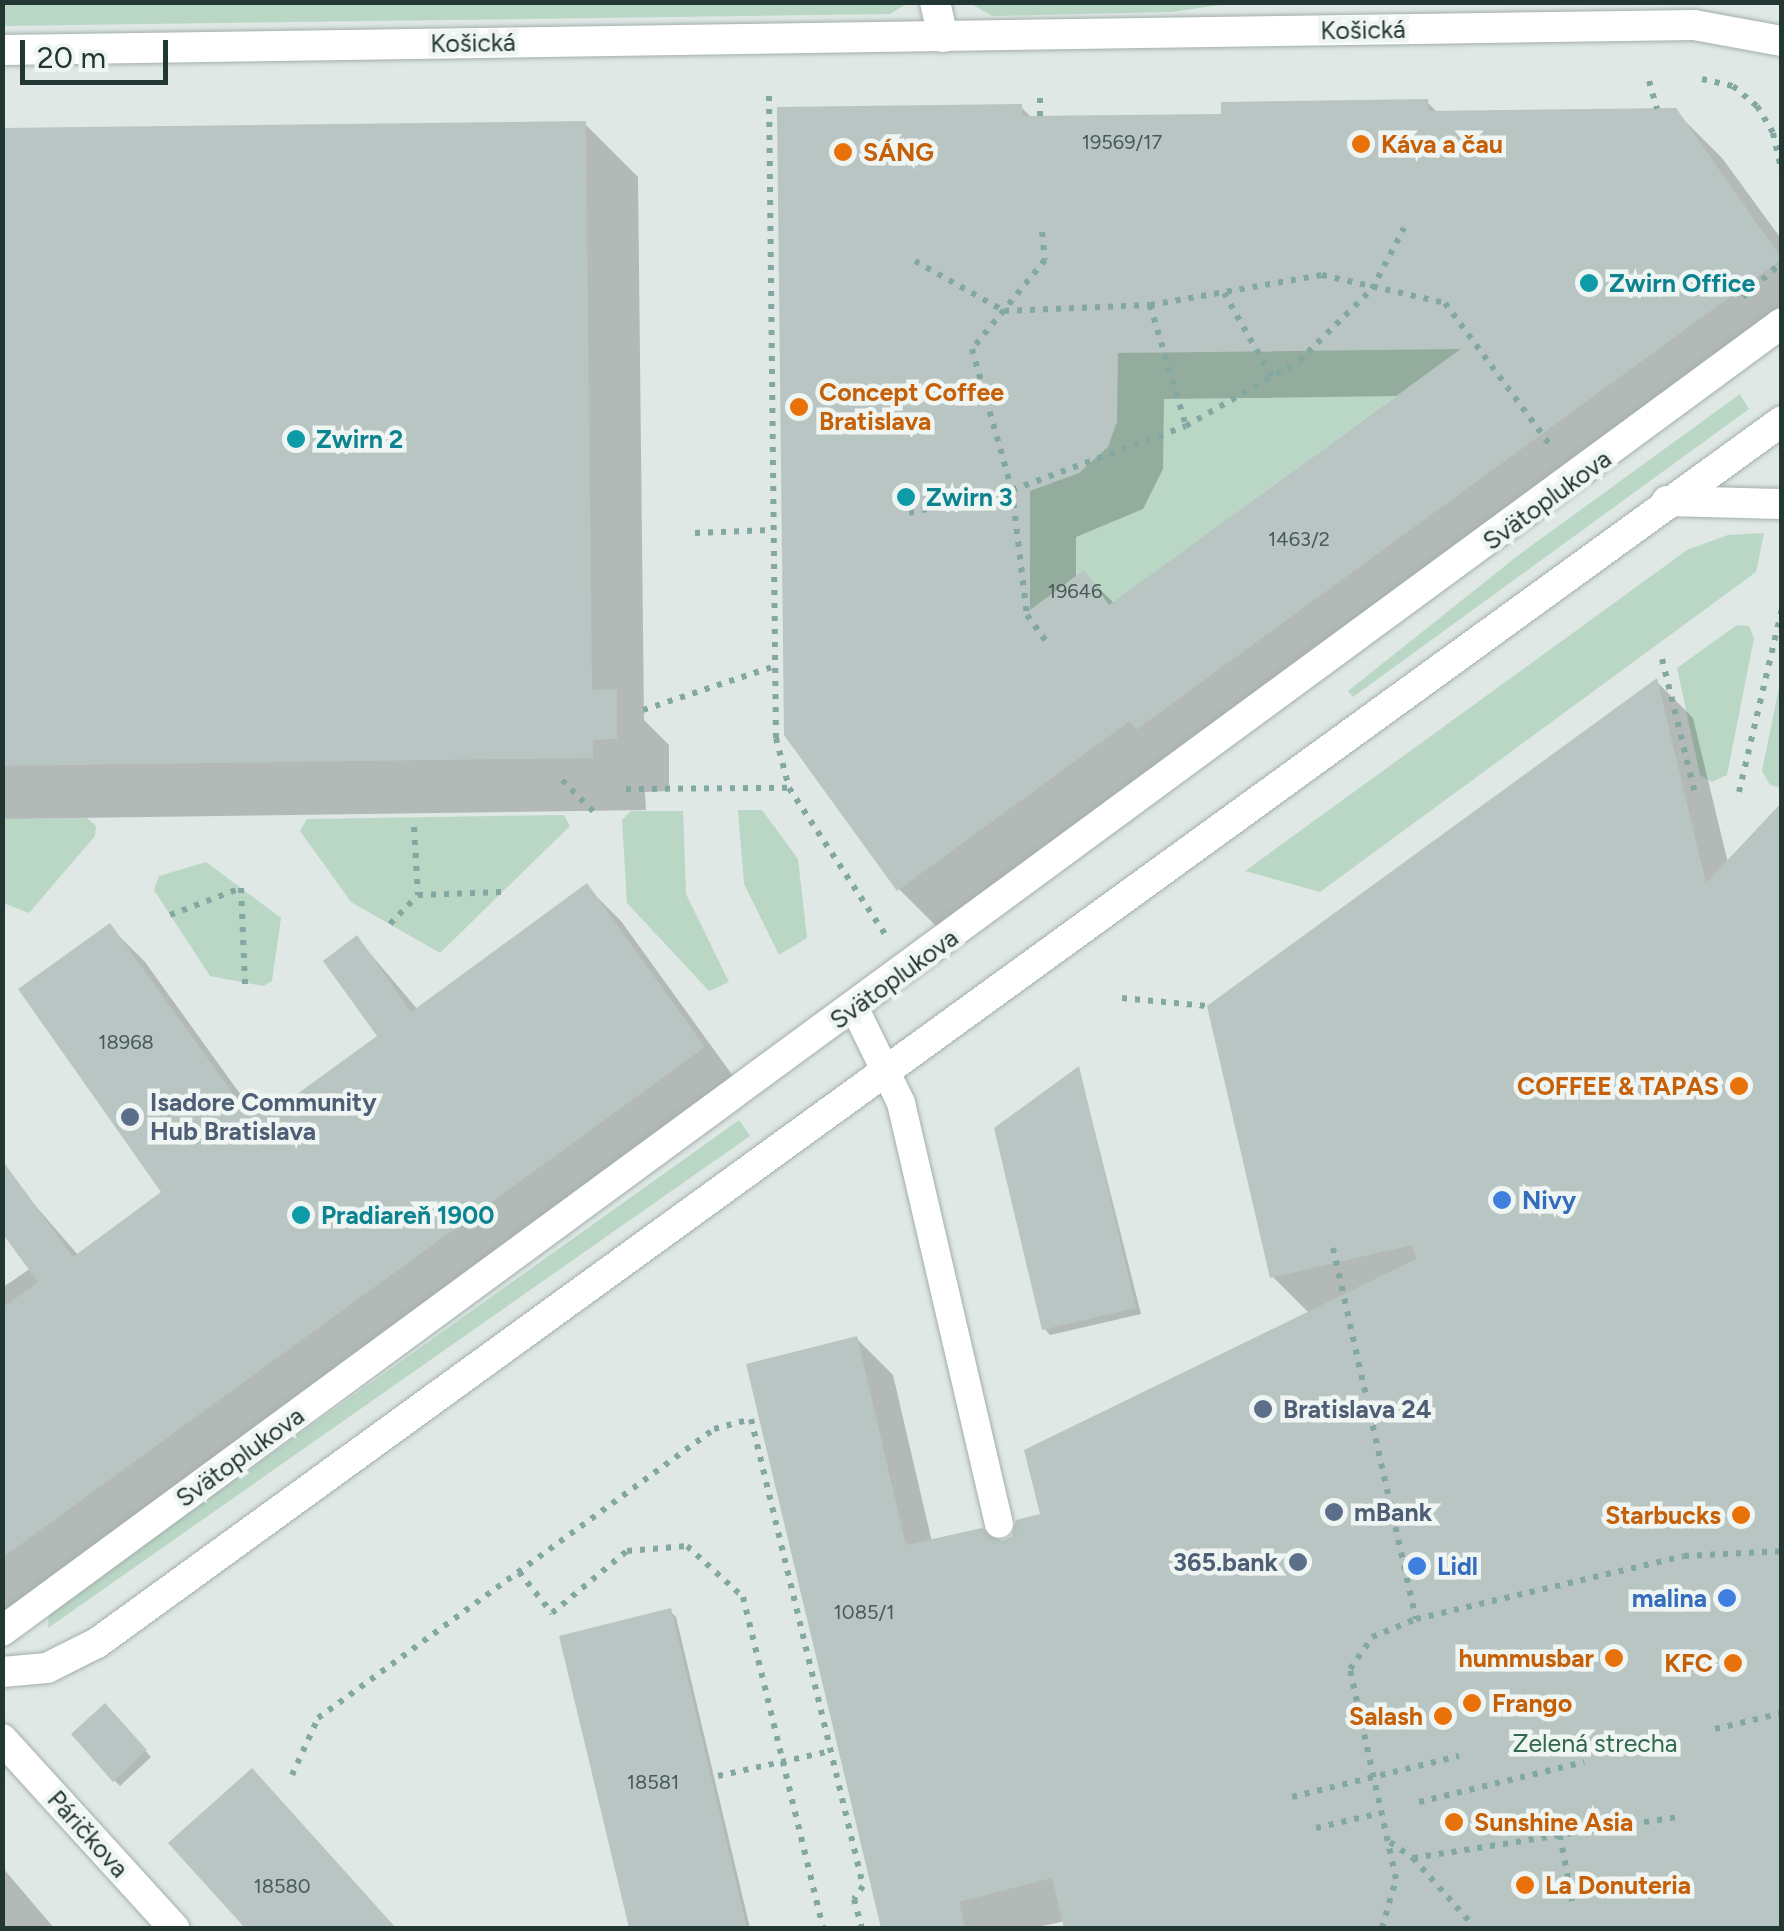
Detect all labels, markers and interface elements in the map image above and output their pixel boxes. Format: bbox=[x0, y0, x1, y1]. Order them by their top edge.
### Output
street label: Košická bbox=[1320, 14, 1406, 46]
scale bar bbox=[25, 20, 172, 82]
street label: Košická bbox=[430, 27, 516, 59]
text: 20 m bbox=[37, 39, 106, 76]
place label: Káva a čau bbox=[1381, 129, 1503, 159]
house number: 19569/17 bbox=[1082, 130, 1162, 154]
marker: Káva a čau bbox=[1350, 133, 1372, 155]
place label: SÁNG bbox=[863, 137, 934, 167]
marker: SÁNG bbox=[832, 141, 854, 163]
place label: Zwirn Office bbox=[1609, 268, 1755, 298]
marker: Zwirn Office bbox=[1578, 272, 1600, 294]
place label: Concept Coffee Bratislava bbox=[819, 378, 1004, 437]
marker: Concept Coffee Bratislava bbox=[788, 396, 810, 418]
place label: Zwirn 2 bbox=[316, 424, 403, 454]
marker: Zwirn 2 bbox=[285, 428, 307, 450]
street label: Svätoplukova bbox=[1477, 444, 1617, 556]
place label: Zwirn 3 bbox=[926, 482, 1013, 512]
marker: Zwirn 3 bbox=[895, 486, 917, 508]
house number: 1463/2 bbox=[1268, 527, 1330, 551]
house number: 19646 bbox=[1048, 579, 1102, 603]
street label: Svätoplukova bbox=[824, 923, 964, 1035]
house number: 18968 bbox=[98, 1030, 154, 1054]
place label: COFFEE & TAPAS bbox=[1517, 1071, 1719, 1101]
marker: COFFEE & TAPAS bbox=[1728, 1075, 1750, 1097]
place label: Isadore Community Hub Bratislava bbox=[150, 1088, 377, 1147]
marker: Isadore Community Hub Bratislava bbox=[119, 1106, 141, 1128]
place label: Nivy bbox=[1522, 1185, 1576, 1215]
marker: Nivy bbox=[1491, 1189, 1513, 1211]
place label: Pradiareň 1900 bbox=[321, 1200, 494, 1230]
marker: Pradiareň 1900 bbox=[290, 1204, 312, 1226]
place label: Bratislava 24 bbox=[1283, 1394, 1432, 1424]
marker: Bratislava 24 bbox=[1252, 1398, 1274, 1420]
street label: Svätoplukova bbox=[170, 1401, 310, 1513]
place label: mBank bbox=[1354, 1497, 1432, 1527]
place label: Starbucks bbox=[1605, 1500, 1721, 1530]
marker: mBank bbox=[1323, 1501, 1345, 1523]
marker: Starbucks bbox=[1730, 1504, 1752, 1526]
place label: 365.bank bbox=[1173, 1547, 1278, 1577]
marker: 365.bank bbox=[1287, 1551, 1309, 1573]
place label: Lidl bbox=[1437, 1551, 1478, 1581]
marker: Lidl bbox=[1406, 1555, 1428, 1577]
place label: malina bbox=[1632, 1583, 1707, 1613]
marker: malina bbox=[1716, 1587, 1738, 1609]
house number: 1085/1 bbox=[834, 1600, 894, 1624]
place label: hummusbar bbox=[1458, 1643, 1594, 1673]
marker: hummusbar bbox=[1603, 1647, 1625, 1669]
place label: KFC bbox=[1664, 1648, 1713, 1678]
marker: KFC bbox=[1722, 1652, 1744, 1674]
place label: Frango bbox=[1492, 1688, 1572, 1718]
marker: Frango bbox=[1461, 1692, 1483, 1714]
place label: Salash bbox=[1349, 1701, 1423, 1731]
marker: Salash bbox=[1432, 1705, 1454, 1727]
park label: Zelená strecha bbox=[1512, 1728, 1678, 1758]
house number: 18581 bbox=[627, 1770, 679, 1794]
street label: Páričkova bbox=[41, 1785, 135, 1883]
place label: Sunshine Asia bbox=[1474, 1807, 1633, 1837]
marker: Sunshine Asia bbox=[1443, 1811, 1465, 1833]
place label: La Donuteria bbox=[1545, 1870, 1691, 1900]
house number: 18580 bbox=[253, 1874, 311, 1898]
marker: La Donuteria bbox=[1514, 1874, 1536, 1896]

